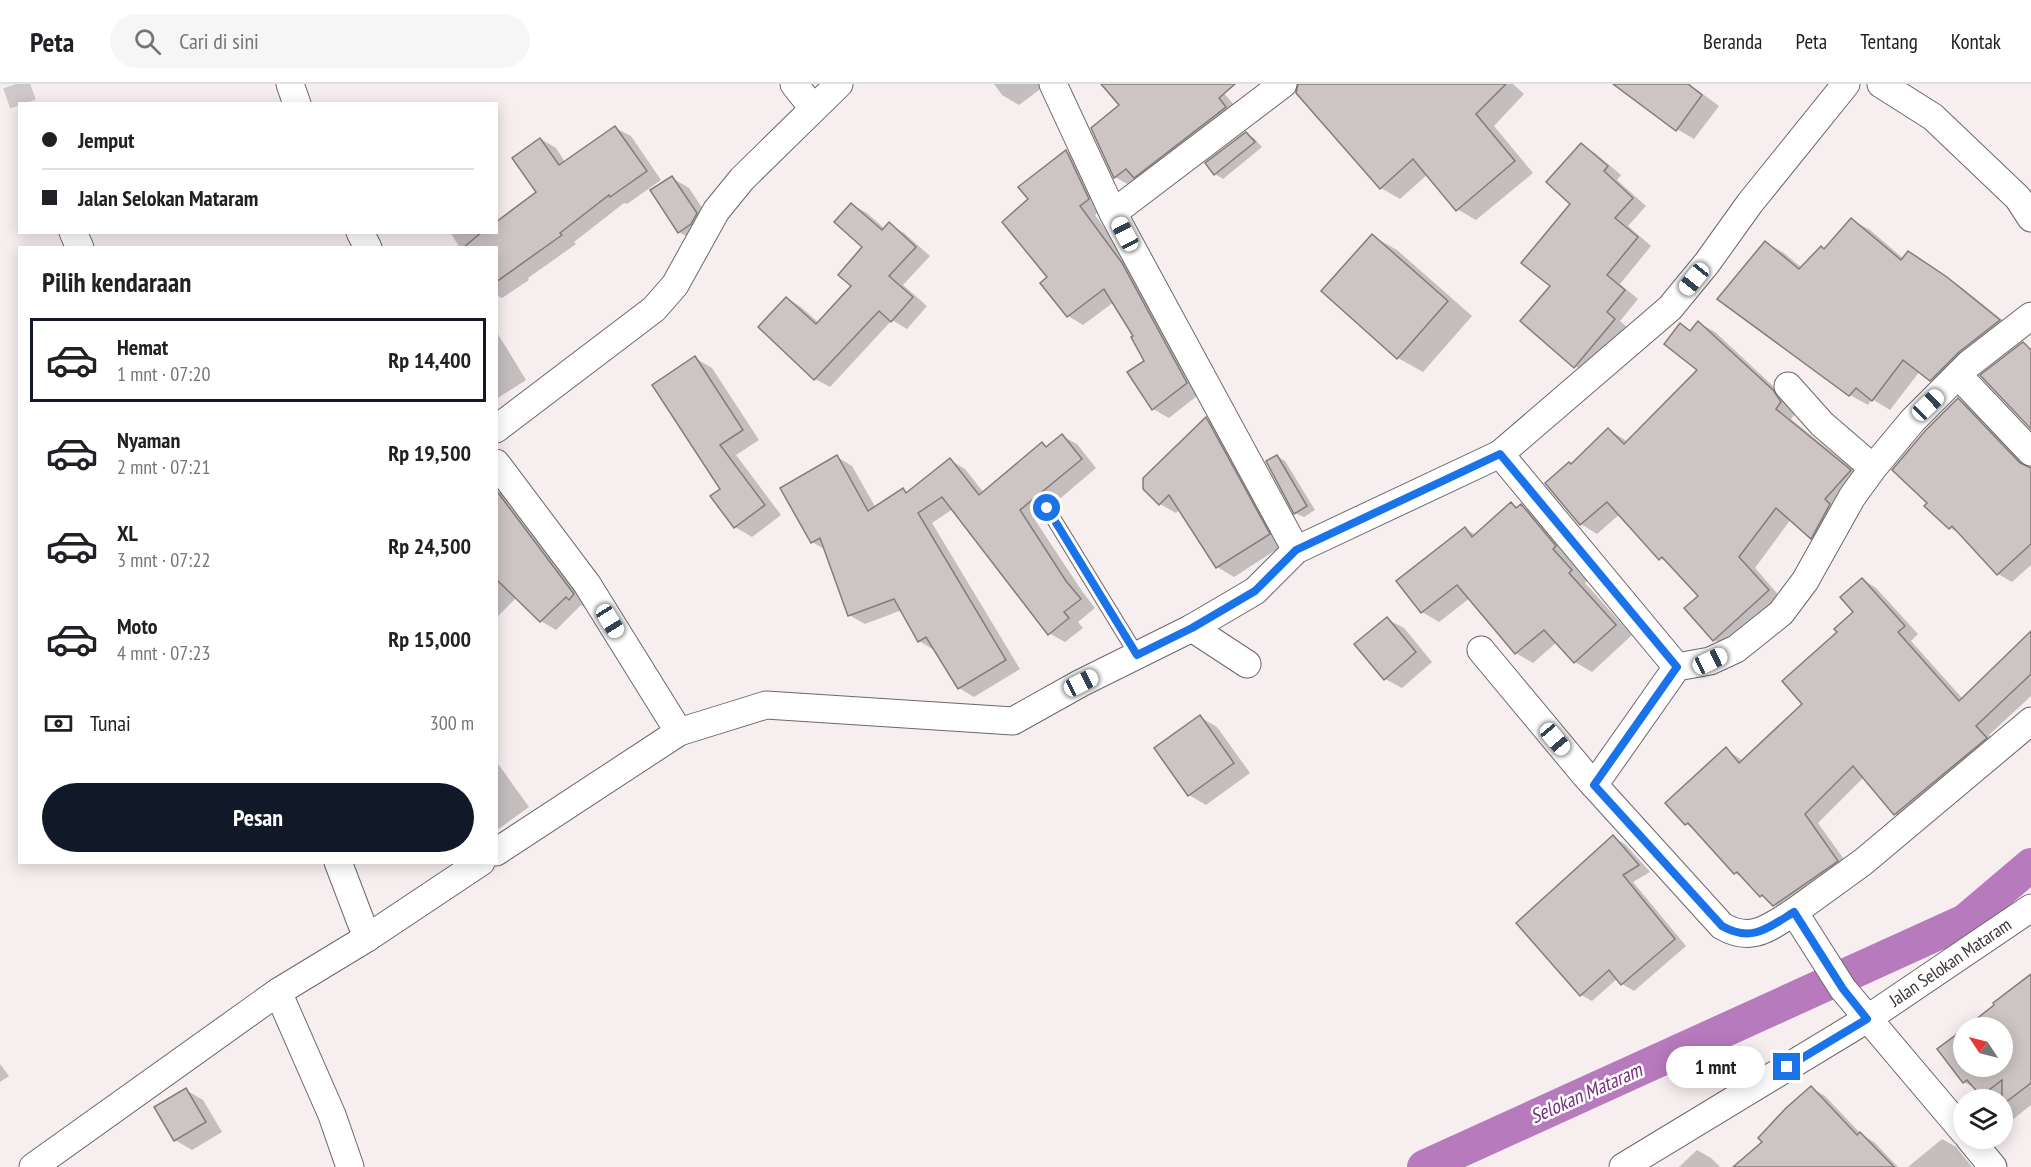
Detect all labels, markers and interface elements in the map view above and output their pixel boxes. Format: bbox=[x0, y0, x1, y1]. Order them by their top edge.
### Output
search box bbox=[110, 14, 530, 68]
text: Peta bbox=[30, 23, 74, 60]
icon: search bbox=[131, 25, 164, 58]
text: Cari di sini bbox=[179, 27, 259, 55]
text: Beranda bbox=[1703, 28, 1763, 55]
text: Peta bbox=[1796, 28, 1827, 55]
text: Tentang bbox=[1860, 28, 1918, 55]
text: Kontak bbox=[1951, 28, 2001, 55]
text: Jemput bbox=[78, 126, 134, 154]
text: Jalan Selokan Mataram bbox=[78, 184, 258, 212]
car bbox=[1109, 214, 1141, 254]
car bbox=[1676, 259, 1712, 299]
text: Pilih kendaraan bbox=[42, 265, 191, 299]
icon: car bbox=[45, 333, 99, 387]
text: Hemat bbox=[117, 333, 168, 361]
text: Rp 14,400 bbox=[388, 346, 471, 374]
text: 1 mnt · 07:20 bbox=[117, 361, 210, 387]
car bbox=[1909, 386, 1947, 424]
icon: car bbox=[45, 426, 99, 480]
text: Nyaman bbox=[117, 426, 180, 454]
text: Rp 19,500 bbox=[388, 439, 471, 467]
text: 2 mnt · 07:21 bbox=[117, 454, 210, 480]
route start bbox=[1033, 494, 1060, 521]
icon: car bbox=[45, 519, 99, 573]
text: XL bbox=[117, 519, 138, 547]
text: Rp 24,500 bbox=[388, 532, 471, 560]
text: 3 mnt · 07:22 bbox=[117, 547, 210, 573]
car bbox=[593, 601, 627, 641]
icon: car bbox=[45, 612, 99, 666]
text: Moto bbox=[117, 612, 158, 640]
text: Rp 15,000 bbox=[388, 625, 471, 653]
text: 4 mnt · 07:23 bbox=[117, 640, 210, 666]
car bbox=[1690, 645, 1730, 677]
car bbox=[1061, 667, 1101, 699]
icon: cash bbox=[42, 707, 75, 740]
text: Tunai bbox=[90, 709, 131, 737]
text: 300 m bbox=[430, 710, 474, 736]
car bbox=[1537, 719, 1573, 759]
button: Pesan bbox=[42, 783, 474, 852]
street label: Jalan Selokan Mataram bbox=[1884, 913, 2015, 1012]
north arrow bbox=[1953, 1017, 2013, 1077]
map controls bbox=[1953, 1017, 2013, 1149]
callout: 1 mnt bbox=[1667, 1046, 1766, 1088]
route end bbox=[1773, 1053, 1800, 1080]
text: 1 mnt bbox=[1695, 1054, 1736, 1080]
water label: Selokan Mataram bbox=[1526, 1056, 1647, 1129]
button: layers bbox=[1953, 1089, 2013, 1149]

